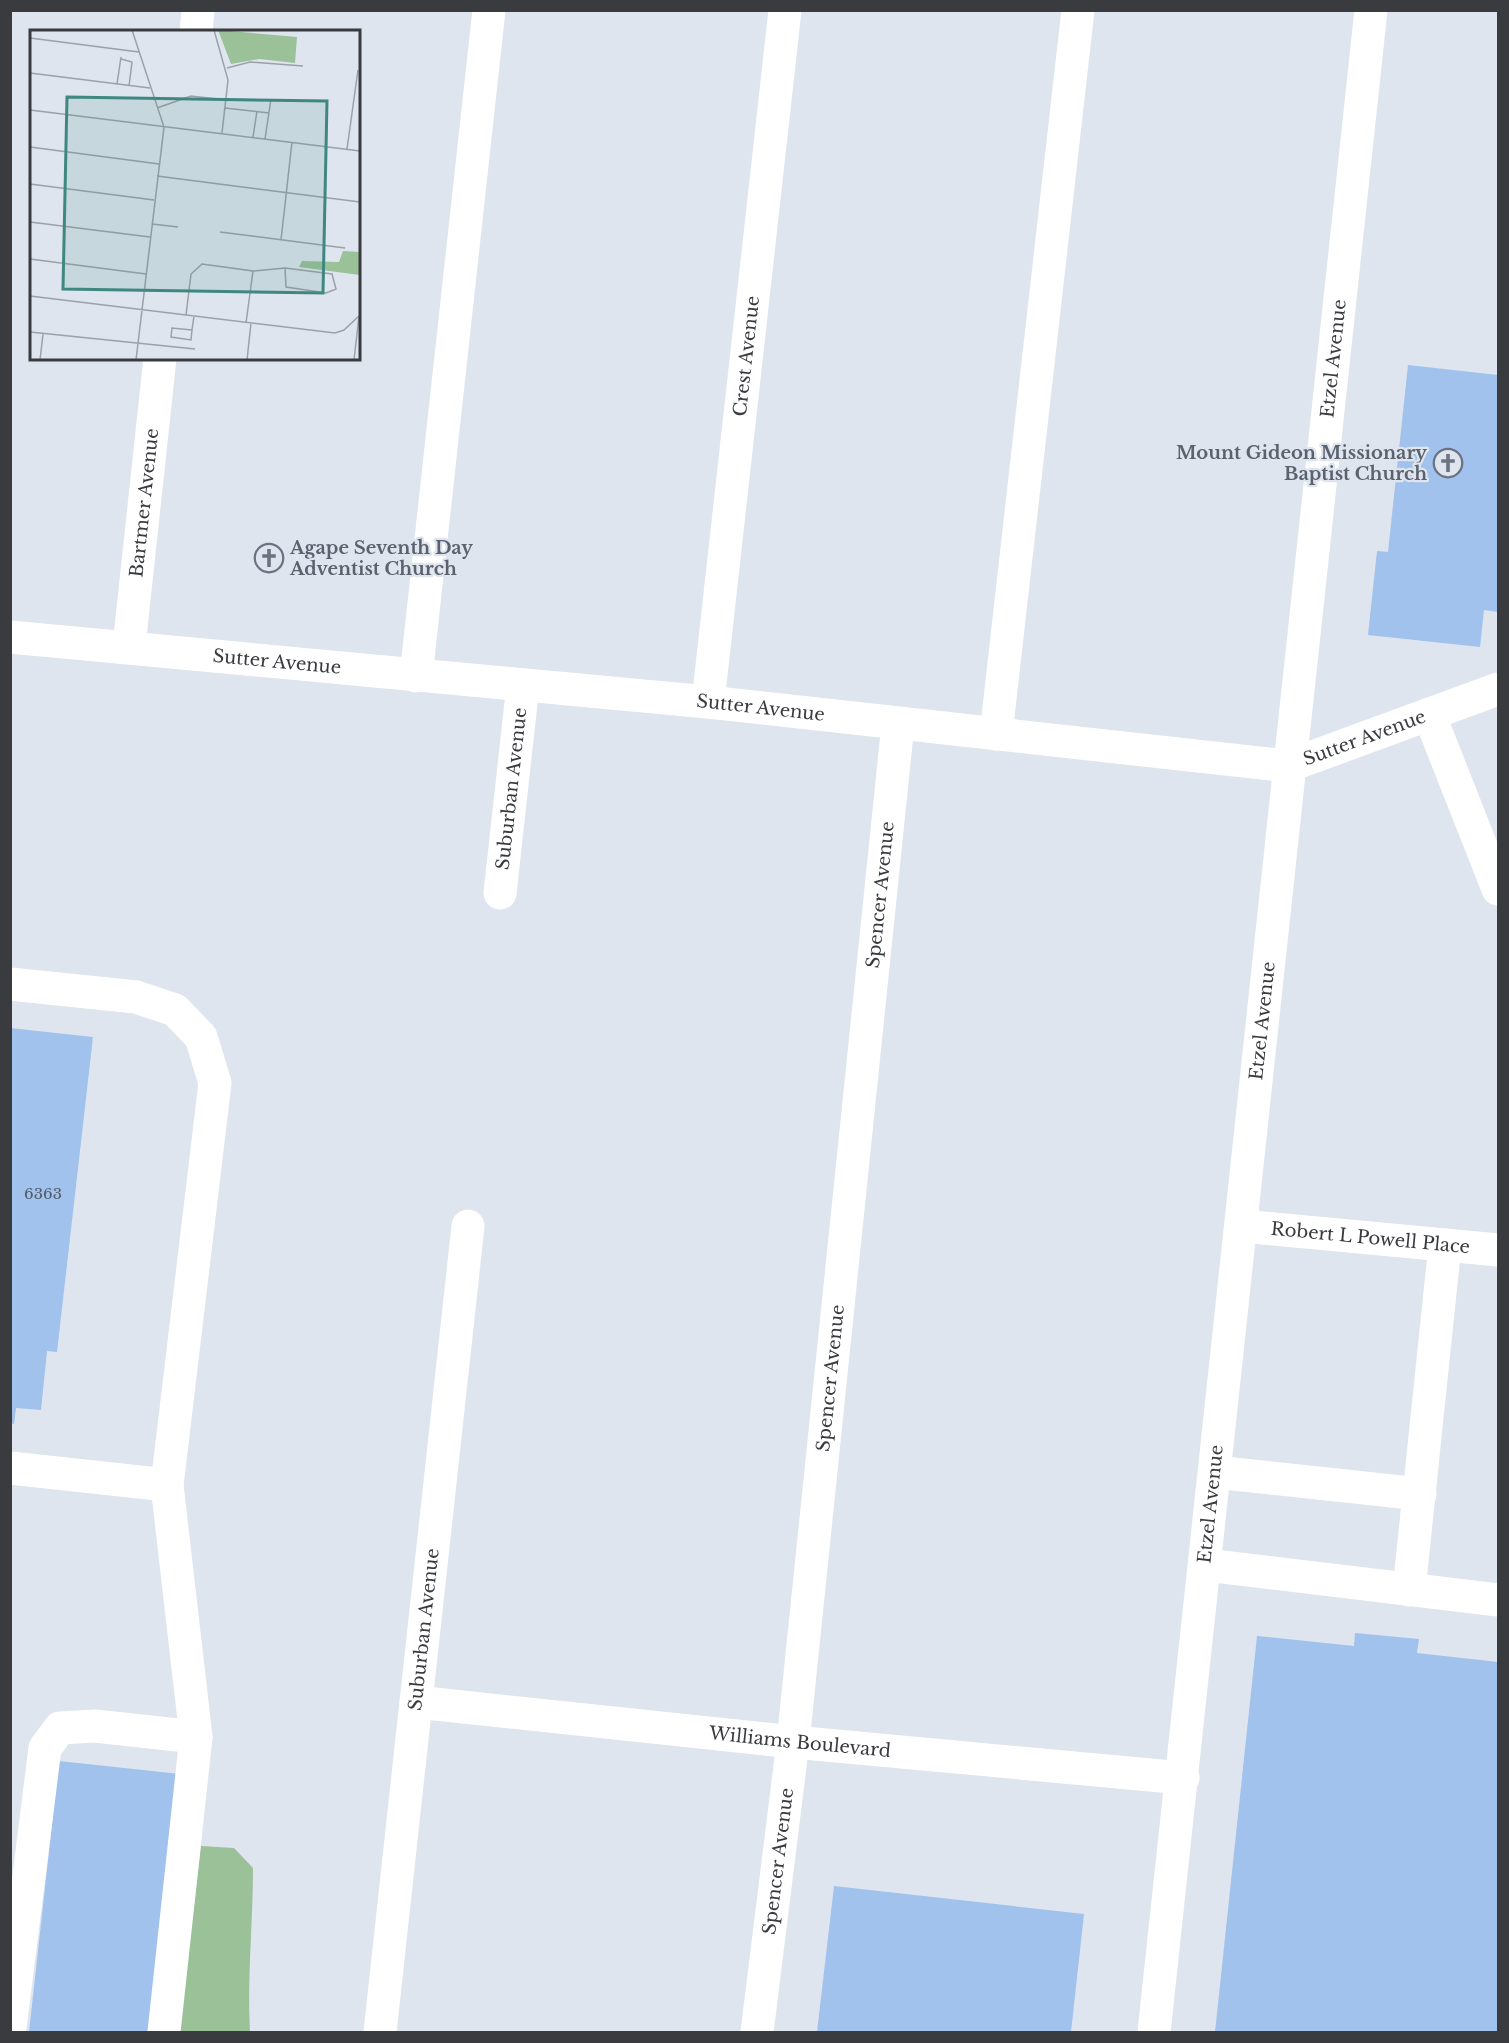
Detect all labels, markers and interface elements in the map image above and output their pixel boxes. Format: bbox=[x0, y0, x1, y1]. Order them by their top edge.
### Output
inset map bbox=[30, 30, 360, 360]
street label: Crest Avenue bbox=[729, 295, 764, 418]
street label: Etzel Avenue bbox=[1316, 298, 1351, 419]
street label: Bartmer Avenue bbox=[125, 427, 163, 579]
place label: Mount Gideon Missionary Baptist Church bbox=[1176, 442, 1427, 485]
church icon: Mount Gideon Missionary Baptist Church bbox=[1432, 447, 1464, 479]
place label: Agape Seventh Day Adventist Church bbox=[289, 537, 473, 580]
church icon: Agape Seventh Day Adventist Church bbox=[253, 542, 285, 574]
street label: Sutter Avenue bbox=[212, 645, 342, 679]
street label: Sutter Avenue bbox=[696, 690, 826, 726]
street label: Sutter Avenue bbox=[1300, 705, 1429, 770]
street label: Suburban Avenue bbox=[492, 706, 531, 871]
street label: Spencer Avenue bbox=[862, 820, 899, 969]
street label: Etzel Avenue bbox=[1245, 960, 1280, 1081]
house number: 6363 bbox=[24, 1184, 62, 1203]
street label: Robert L Powell Place bbox=[1270, 1218, 1471, 1258]
street label: Spencer Avenue bbox=[812, 1304, 849, 1453]
street label: Etzel Avenue bbox=[1193, 1444, 1228, 1564]
street label: Suburban Avenue bbox=[404, 1547, 444, 1712]
street label: Williams Boulevard bbox=[707, 1722, 892, 1762]
street label: Spencer Avenue bbox=[758, 1787, 798, 1936]

